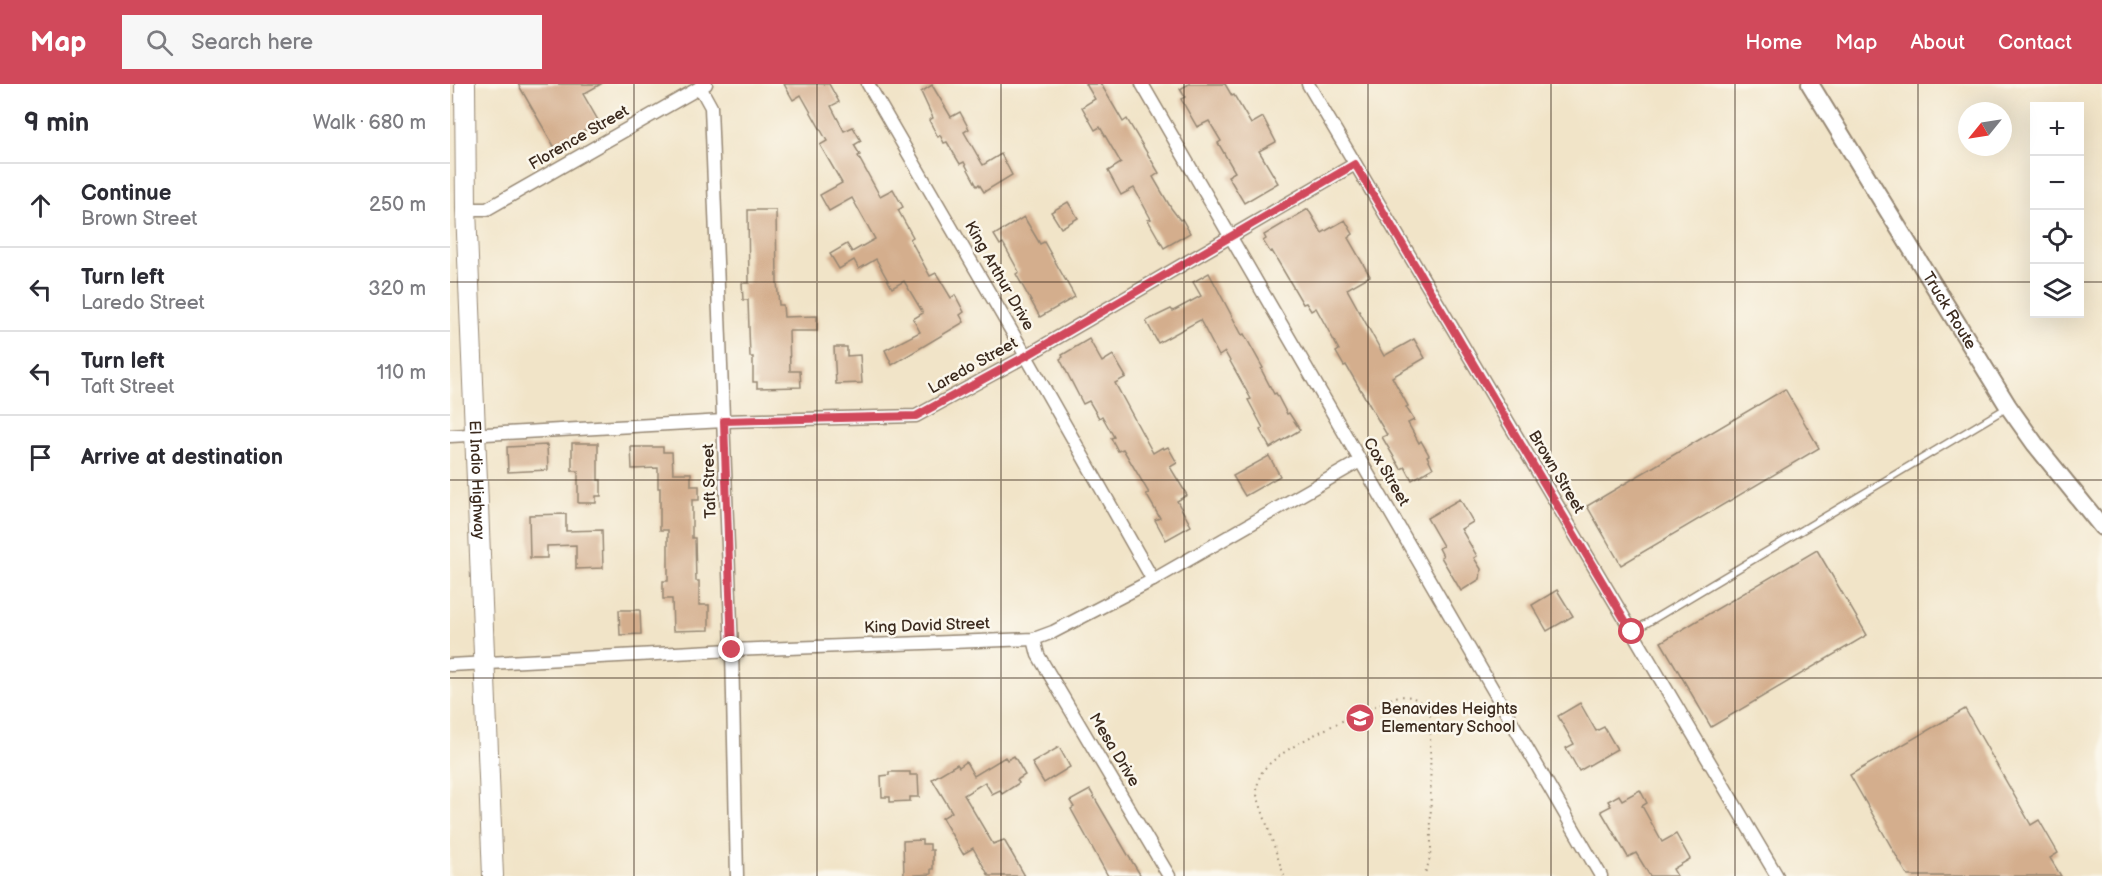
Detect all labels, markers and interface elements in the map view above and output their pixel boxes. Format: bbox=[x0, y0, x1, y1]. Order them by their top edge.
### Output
search box bbox=[122, 15, 542, 69]
text: Map bbox=[30, 26, 86, 59]
icon: search bbox=[143, 26, 176, 59]
text: Search here bbox=[191, 29, 313, 56]
text: Home bbox=[1745, 30, 1802, 55]
text: Map bbox=[1835, 30, 1877, 55]
text: About bbox=[1910, 30, 1965, 55]
text: Contact bbox=[1998, 30, 2072, 55]
street label: Florence Street bbox=[526, 102, 632, 174]
north arrow bbox=[1958, 102, 2012, 156]
map controls bbox=[2030, 102, 2084, 318]
button: + bbox=[2030, 102, 2084, 156]
text: 9 min bbox=[24, 108, 89, 139]
text: Walk · 680 m bbox=[313, 111, 426, 135]
button: − bbox=[2030, 156, 2084, 210]
text: Continue bbox=[81, 180, 171, 207]
icon: ahead bbox=[24, 189, 57, 222]
text: 250 m bbox=[369, 193, 426, 217]
text: Brown Street bbox=[81, 207, 197, 231]
button: locate bbox=[2030, 210, 2084, 264]
street label: King Arthur Drive bbox=[960, 218, 1038, 334]
text: Turn left bbox=[81, 264, 165, 291]
button: layers bbox=[2030, 264, 2084, 318]
street label: Truck Route bbox=[1918, 268, 1981, 353]
icon: left bbox=[24, 273, 57, 306]
text: 320 m bbox=[368, 277, 426, 301]
text: Laredo Street bbox=[81, 291, 205, 315]
street label: Laredo Street bbox=[925, 334, 1021, 398]
text: Turn left bbox=[81, 348, 165, 375]
icon: left bbox=[24, 357, 57, 390]
text: 110 m bbox=[377, 361, 426, 385]
text: Taft Street bbox=[81, 375, 174, 399]
street label: El Indio Highway bbox=[465, 420, 489, 540]
street label: Brown Street bbox=[1524, 427, 1588, 517]
street label: Cox Street bbox=[1359, 435, 1413, 509]
icon: arrive bbox=[24, 441, 57, 474]
street label: Taft Street bbox=[699, 443, 721, 519]
text: Arrive at destination bbox=[81, 444, 283, 471]
street label: King David Street bbox=[864, 614, 990, 638]
route start bbox=[1618, 618, 1644, 644]
route end bbox=[718, 636, 744, 662]
place label: Benavides Heights Elementary School bbox=[1381, 700, 1518, 737]
school or university icon: Benavides Heights Elementary School bbox=[1344, 702, 1376, 734]
street label: Mesa Drive bbox=[1085, 710, 1144, 791]

